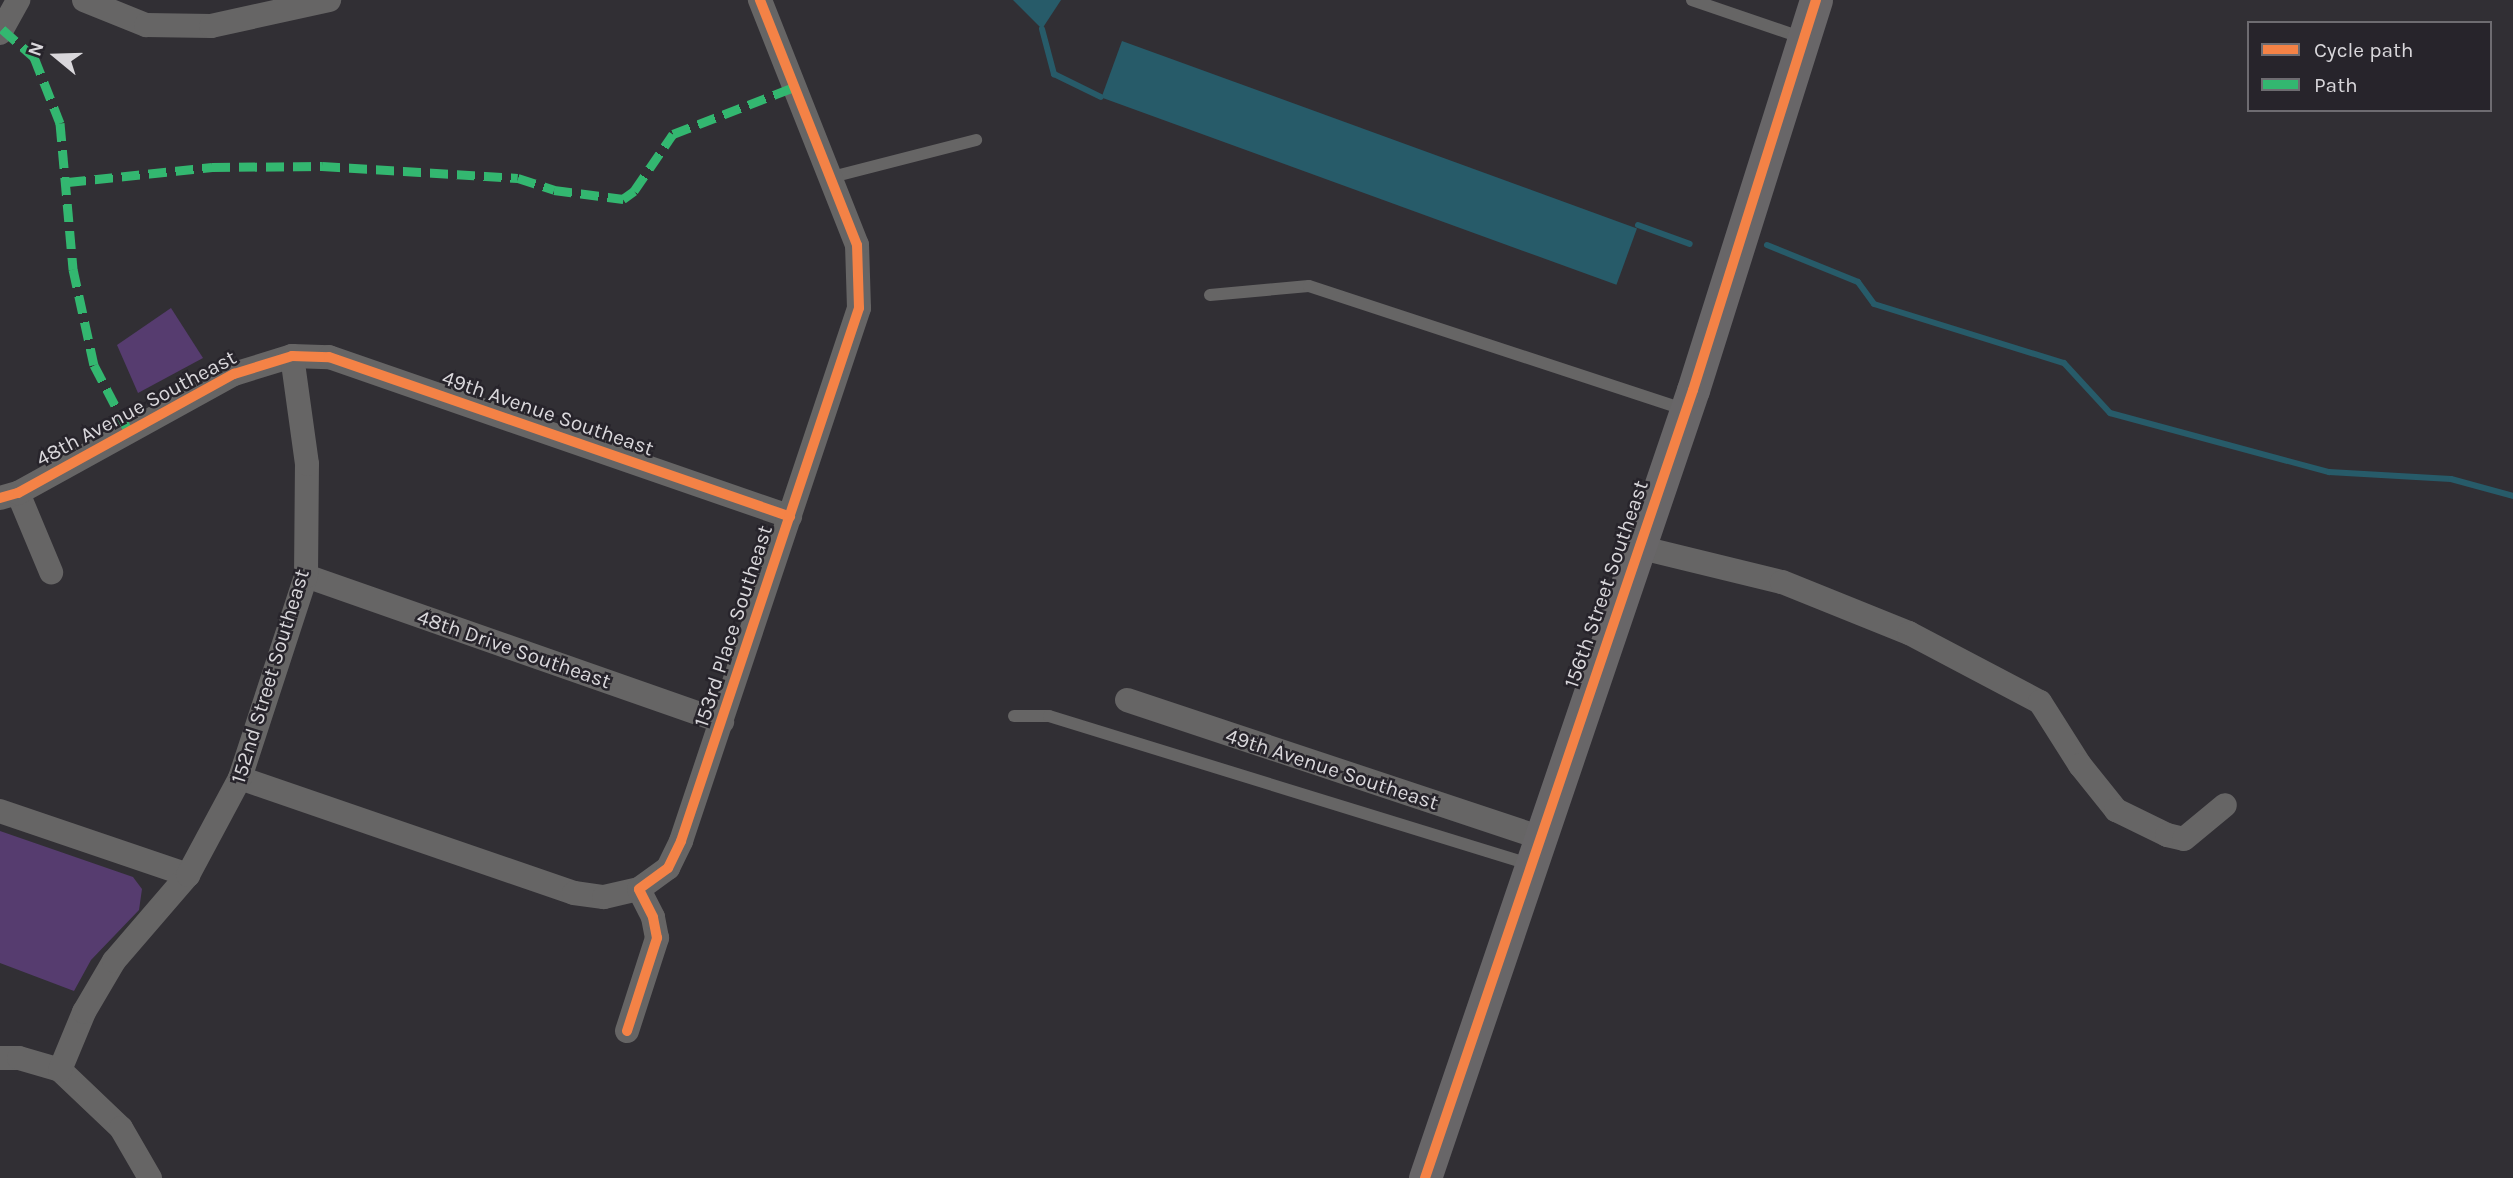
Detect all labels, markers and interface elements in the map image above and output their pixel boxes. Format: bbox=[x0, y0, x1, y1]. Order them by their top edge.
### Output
north arrow bbox=[21, 21, 91, 91]
legend bbox=[2247, 21, 2492, 112]
text: Cycle path bbox=[2314, 38, 2414, 62]
text: N bbox=[24, 39, 49, 59]
text: Path bbox=[2314, 73, 2358, 97]
street label: 48th Avenue Southeast bbox=[32, 345, 240, 471]
street label: 49th Avenue Southeast bbox=[439, 365, 657, 461]
street label: 156th Street Southeast bbox=[1559, 477, 1653, 691]
street label: 153rd Place Southeast bbox=[688, 522, 778, 730]
street label: 152nd Street Southeast bbox=[225, 566, 315, 786]
street label: 48th Drive Southeast bbox=[414, 604, 614, 694]
street label: 49th Avenue Southeast bbox=[1222, 723, 1442, 815]

